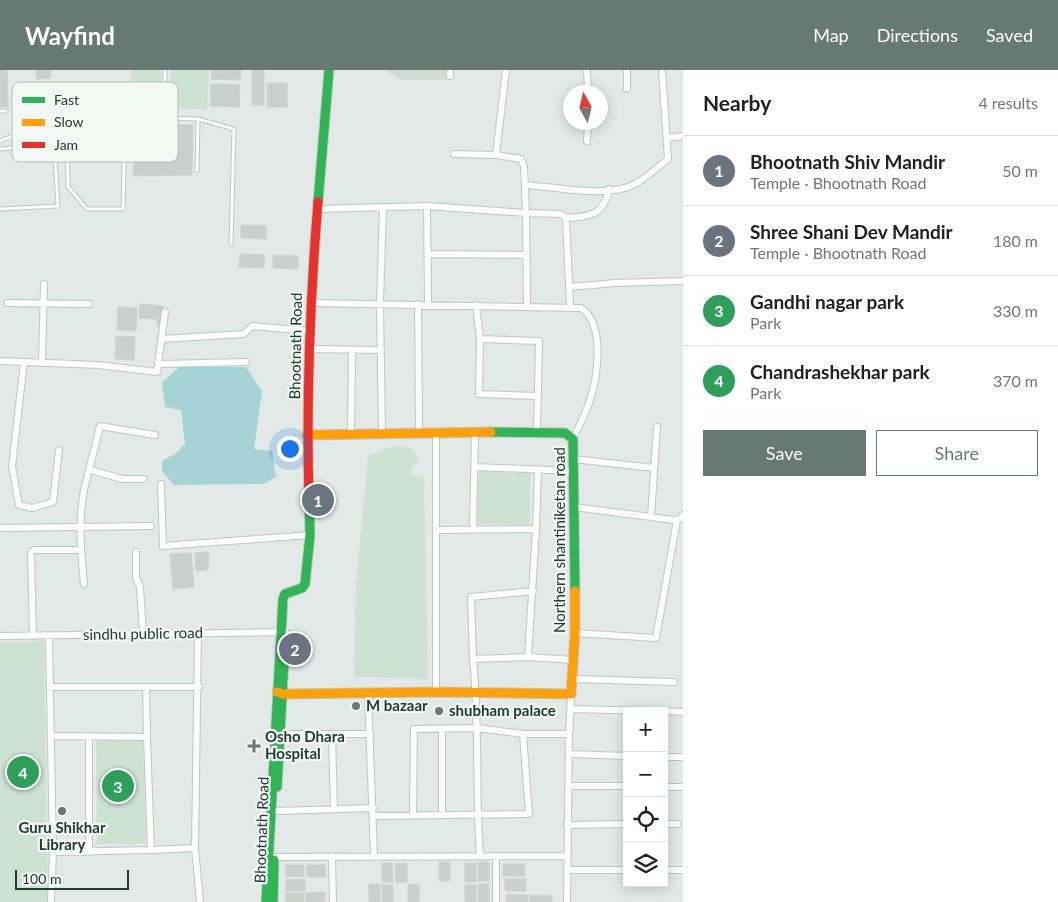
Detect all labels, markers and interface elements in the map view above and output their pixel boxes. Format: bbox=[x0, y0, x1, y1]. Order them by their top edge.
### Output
text: Wayfind bbox=[25, 21, 115, 50]
text: Map bbox=[813, 24, 849, 46]
text: Directions bbox=[877, 24, 958, 46]
text: Saved bbox=[986, 24, 1033, 46]
legend bbox=[12, 82, 178, 162]
north arrow bbox=[563, 85, 608, 130]
text: Nearby bbox=[703, 90, 771, 115]
text: Fast bbox=[54, 91, 79, 108]
text: 4 results bbox=[978, 93, 1038, 112]
text: Slow bbox=[54, 113, 84, 130]
text: Jam bbox=[54, 136, 78, 153]
text: Bhootnath Shiv Mandir bbox=[750, 150, 945, 173]
text: 1 bbox=[714, 161, 724, 180]
text: 50 m bbox=[1002, 161, 1038, 180]
text: Temple · Bhootnath Road bbox=[750, 173, 927, 192]
text: Shree Shani Dev Mandir bbox=[750, 220, 953, 243]
text: 2 bbox=[714, 231, 724, 250]
text: 180 m bbox=[993, 231, 1038, 250]
text: Temple · Bhootnath Road bbox=[750, 243, 927, 262]
text: Gandhi nagar park bbox=[750, 290, 904, 313]
street label: Bhootnath Road bbox=[285, 292, 305, 400]
text: 3 bbox=[714, 301, 724, 320]
text: 330 m bbox=[993, 301, 1038, 320]
text: Park bbox=[750, 313, 781, 332]
text: Chandrashekhar park bbox=[750, 360, 930, 383]
text: 4 bbox=[714, 371, 724, 390]
text: 370 m bbox=[993, 371, 1038, 390]
text: Park bbox=[750, 383, 781, 402]
button: Save bbox=[703, 430, 866, 476]
button: Share bbox=[876, 430, 1038, 476]
your location bbox=[277, 436, 303, 462]
street label: Northern shantiniketan road bbox=[550, 447, 568, 633]
pin: 1 bbox=[302, 481, 334, 519]
street label: sindhu public road bbox=[83, 623, 203, 643]
pin: 2 bbox=[279, 630, 311, 668]
place label: M bazaar bbox=[366, 696, 428, 714]
marker: M bazaar bbox=[350, 700, 362, 712]
place label: shubham palace bbox=[449, 701, 556, 719]
marker: shubham palace bbox=[433, 705, 445, 717]
map controls bbox=[623, 707, 668, 887]
button: + bbox=[623, 707, 668, 752]
place label: Osho Dhara Hospital bbox=[265, 727, 345, 762]
marker: Osho Dhara Hospital bbox=[247, 739, 261, 753]
button: − bbox=[623, 752, 668, 797]
pin: 4 bbox=[7, 753, 39, 791]
pin: 3 bbox=[102, 767, 134, 805]
street label: Bhootnath Road bbox=[250, 776, 272, 884]
button: locate bbox=[623, 797, 668, 842]
marker: Guru Shikhar Library bbox=[56, 805, 68, 817]
place label: Guru Shikhar Library bbox=[18, 818, 106, 853]
button: layers bbox=[623, 842, 668, 887]
scale bar bbox=[15, 867, 129, 890]
text: 100 m bbox=[22, 870, 61, 887]

